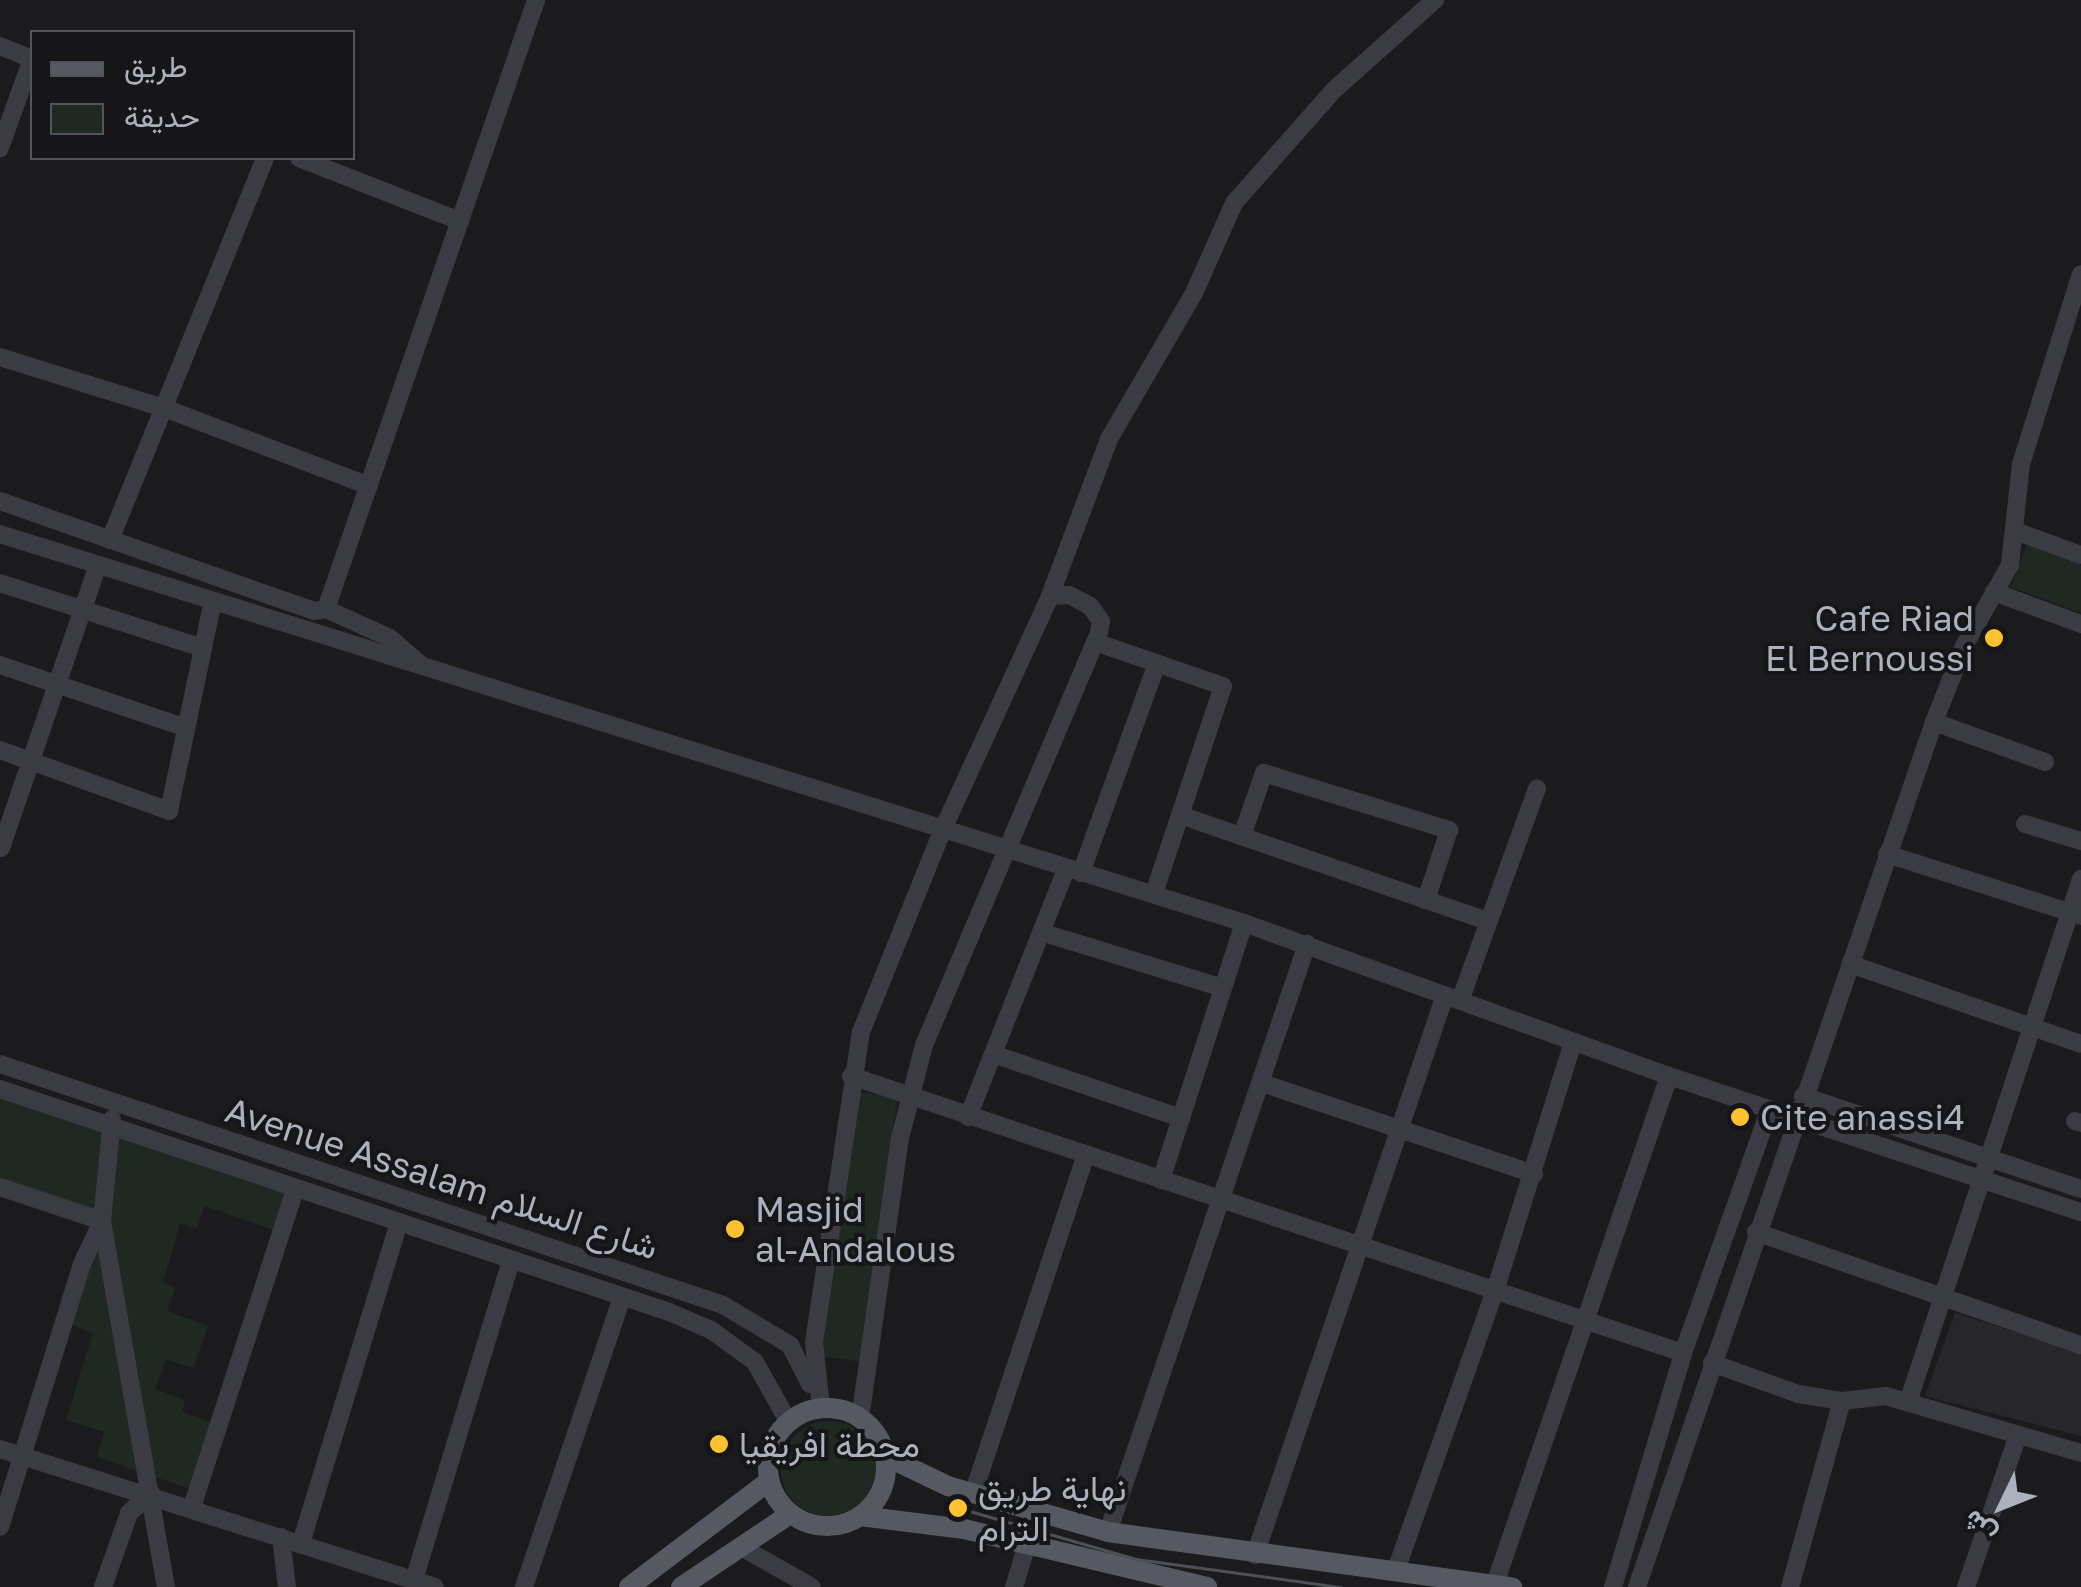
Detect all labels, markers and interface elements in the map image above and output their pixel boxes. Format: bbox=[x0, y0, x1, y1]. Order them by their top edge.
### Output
legend bbox=[30, 30, 355, 160]
text: طريق bbox=[124, 48, 188, 84]
text: حديقة bbox=[124, 98, 200, 134]
place label: Cafe Riad El Bernoussi bbox=[1765, 597, 1974, 679]
marker: Cafe Riad El Bernoussi bbox=[1983, 627, 2005, 649]
street label: Avenue Assalam شارع السلام bbox=[221, 1088, 663, 1268]
place label: Cite anassi4 bbox=[1760, 1096, 1965, 1138]
marker: Cite anassi4 bbox=[1729, 1106, 1751, 1128]
place label: Masjid al-Andalous bbox=[755, 1188, 956, 1270]
marker: Masjid al-Andalous bbox=[724, 1218, 746, 1240]
place label: محطة افريقيا bbox=[739, 1423, 920, 1465]
marker: محطة افريقيا bbox=[708, 1433, 730, 1455]
north arrow bbox=[1951, 1457, 2051, 1557]
place label: نهاية طريق الترام bbox=[978, 1467, 1127, 1549]
marker: نهاية طريق الترام bbox=[947, 1497, 969, 1519]
text: ش bbox=[1955, 1504, 2002, 1551]

